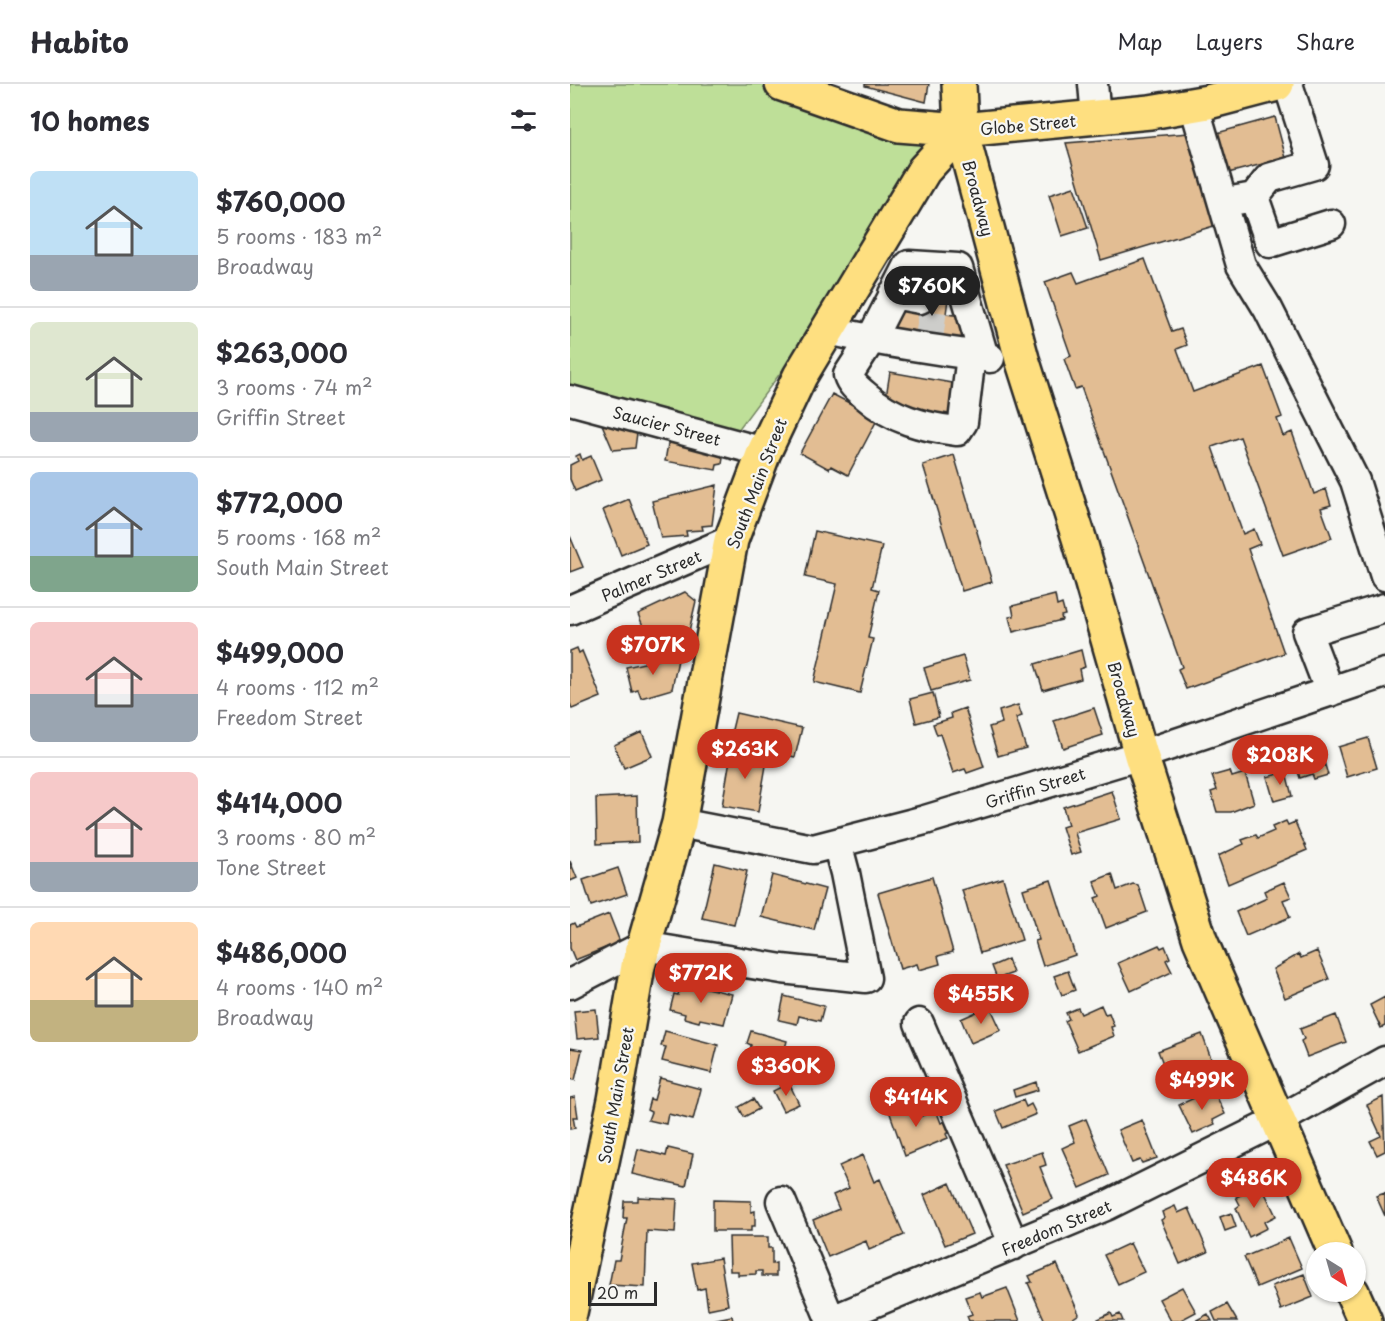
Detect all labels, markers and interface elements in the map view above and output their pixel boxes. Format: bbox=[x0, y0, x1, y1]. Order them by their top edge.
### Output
text: Habito bbox=[30, 20, 129, 63]
text: Map bbox=[1118, 25, 1162, 57]
text: Layers bbox=[1195, 25, 1263, 57]
text: Share bbox=[1296, 25, 1355, 57]
text: 10 homes bbox=[30, 101, 150, 140]
icon: filters bbox=[507, 104, 540, 137]
street label: Globe Street bbox=[979, 108, 1077, 140]
street label: Broadway bbox=[957, 157, 1001, 239]
text: $760,000 bbox=[216, 182, 346, 221]
icon: home bbox=[78, 195, 150, 267]
text: 5 rooms · 183 m² bbox=[216, 221, 382, 251]
text: Broadway bbox=[216, 251, 314, 281]
pin: $760K bbox=[890, 266, 974, 317]
text: $760K bbox=[898, 270, 966, 300]
text: $263,000 bbox=[216, 333, 348, 372]
icon: home bbox=[78, 346, 150, 418]
text: 3 rooms · 74 m² bbox=[216, 372, 373, 402]
street label: Saucier Street bbox=[610, 399, 724, 451]
text: Griffin Street bbox=[216, 402, 345, 432]
street label: South Main Street bbox=[720, 414, 792, 552]
text: $772,000 bbox=[216, 483, 343, 522]
icon: home bbox=[78, 496, 150, 568]
text: 5 rooms · 168 m² bbox=[216, 522, 381, 552]
street label: Palmer Street bbox=[597, 543, 705, 607]
text: South Main Street bbox=[216, 552, 389, 582]
pin: $707K bbox=[611, 625, 695, 676]
text: $707K bbox=[621, 629, 685, 659]
text: $499,000 bbox=[216, 633, 344, 672]
icon: home bbox=[78, 646, 150, 718]
street label: Broadway bbox=[1103, 658, 1147, 740]
text: 4 rooms · 112 m² bbox=[216, 672, 379, 702]
text: Freedom Street bbox=[216, 702, 363, 732]
pin: $263K bbox=[703, 729, 787, 780]
text: $263K bbox=[711, 733, 779, 763]
pin: $208K bbox=[1238, 735, 1322, 786]
text: $208K bbox=[1246, 739, 1314, 769]
street label: Griffin Street bbox=[982, 760, 1088, 814]
text: $414,000 bbox=[216, 783, 342, 822]
icon: home bbox=[78, 796, 150, 868]
text: 3 rooms · 80 m² bbox=[216, 822, 376, 852]
text: Tone Street bbox=[216, 852, 326, 882]
text: $486,000 bbox=[216, 933, 347, 972]
icon: home bbox=[78, 946, 150, 1018]
pin: $772K bbox=[659, 953, 743, 1004]
text: $772K bbox=[669, 957, 733, 987]
text: 4 rooms · 140 m² bbox=[216, 972, 383, 1002]
pin: $455K bbox=[939, 974, 1023, 1025]
text: $455K bbox=[948, 978, 1014, 1008]
text: Broadway bbox=[216, 1002, 314, 1032]
street label: South Main Street bbox=[591, 1025, 639, 1165]
pin: $360K bbox=[744, 1046, 828, 1097]
text: $360K bbox=[751, 1050, 821, 1080]
pin: $499K bbox=[1160, 1060, 1244, 1111]
text: $499K bbox=[1169, 1064, 1235, 1094]
pin: $414K bbox=[874, 1077, 958, 1128]
text: $414K bbox=[884, 1081, 948, 1111]
pin: $486K bbox=[1212, 1158, 1296, 1209]
text: $486K bbox=[1220, 1162, 1288, 1192]
street label: Freedom Street bbox=[997, 1193, 1115, 1261]
north arrow bbox=[1306, 1242, 1366, 1302]
map controls bbox=[1306, 1242, 1366, 1302]
scale bar bbox=[588, 1279, 657, 1306]
text: 20 m bbox=[597, 1280, 638, 1304]

